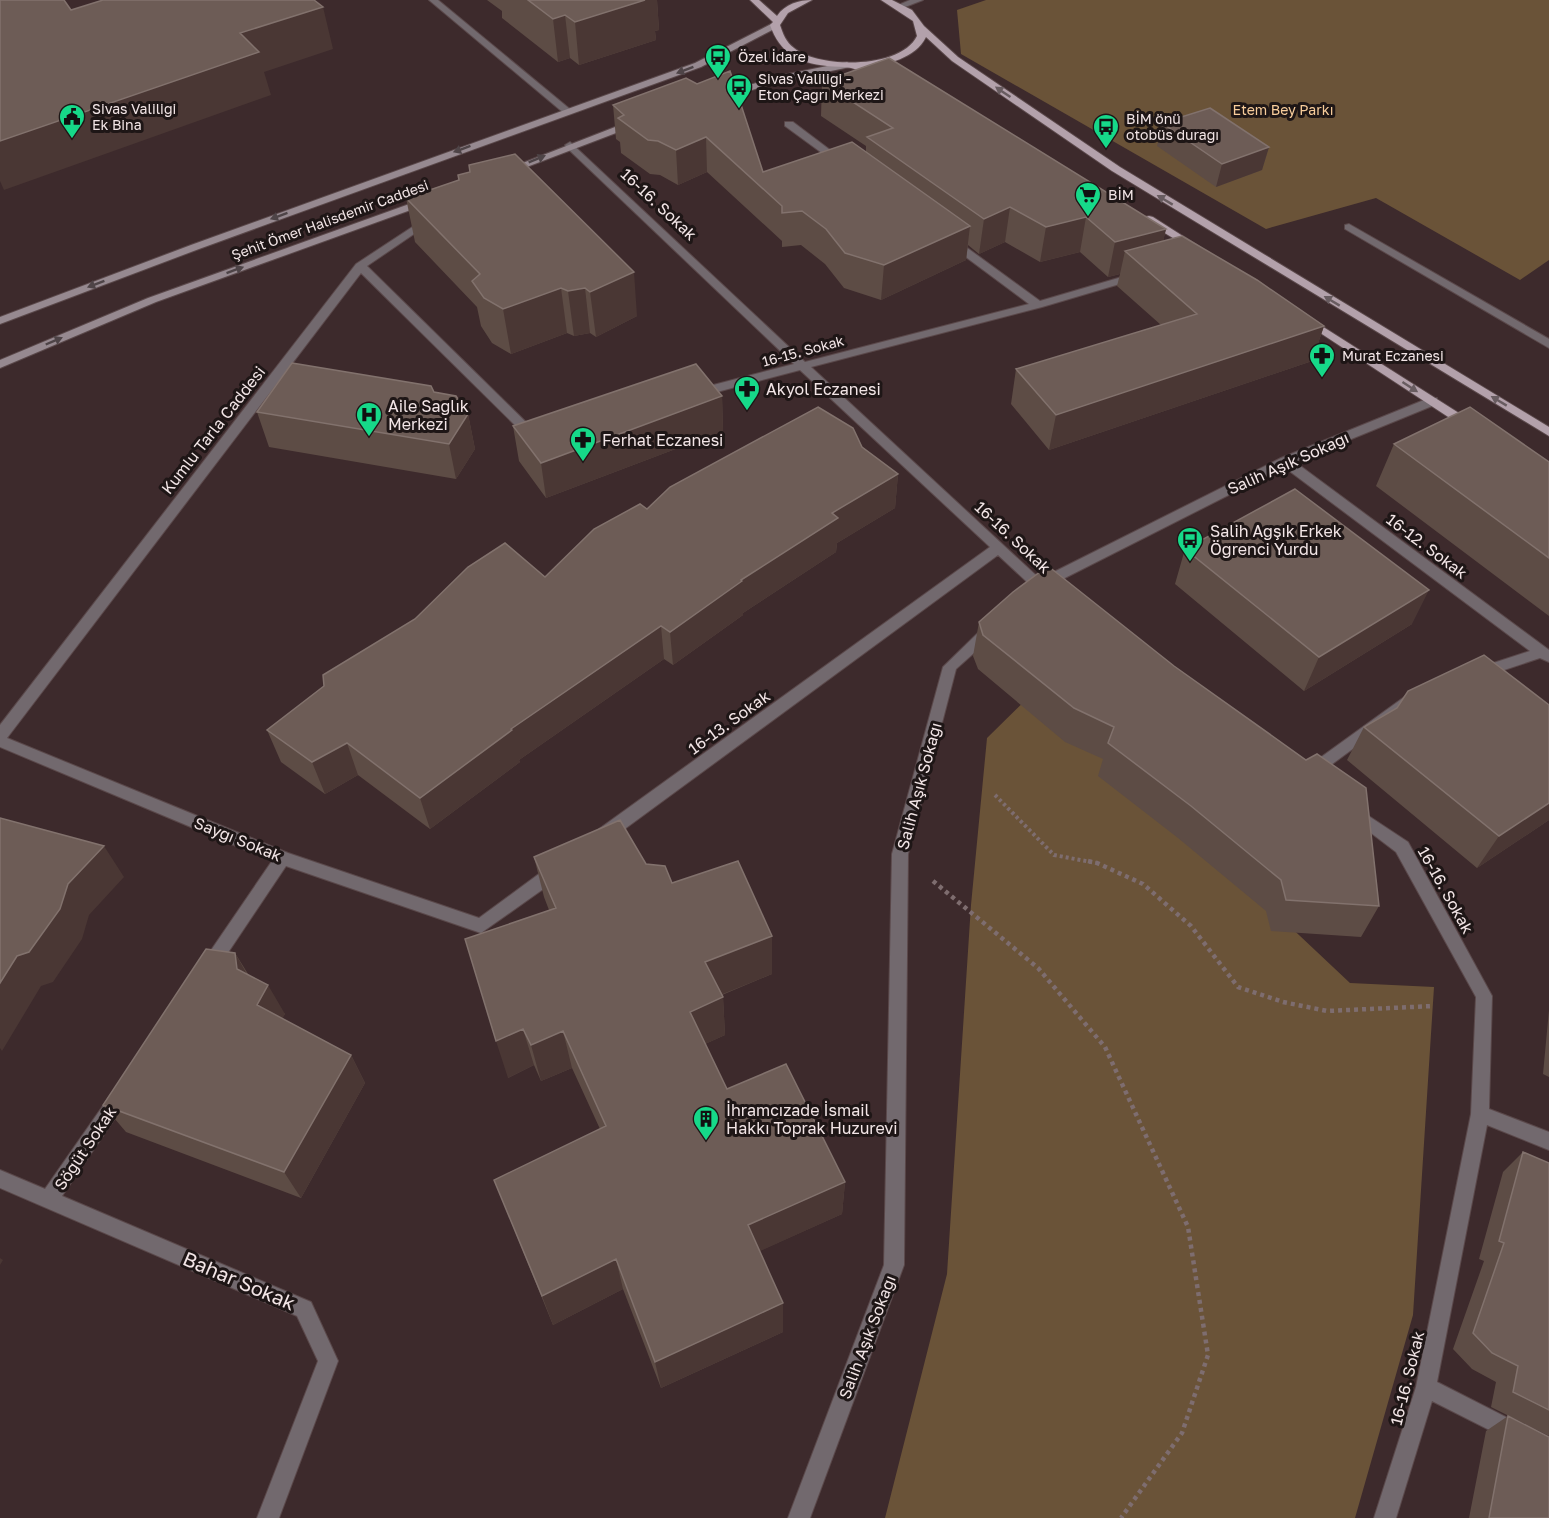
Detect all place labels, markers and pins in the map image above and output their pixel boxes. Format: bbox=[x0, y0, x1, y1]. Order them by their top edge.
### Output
bus stop icon: Özel İdare bbox=[703, 42, 733, 80]
place label: Özel İdare bbox=[738, 48, 806, 65]
place label: Sivas Valiliği - Eton Çağrı Merkezi bbox=[758, 70, 884, 103]
bus stop icon: Sivas Valiliği - Eton Çağrı Merkezi bbox=[724, 72, 754, 110]
place label: Sivas Valiliği Ek Bina bbox=[92, 100, 176, 133]
public building icon: Sivas Valiliği Ek Bina bbox=[57, 102, 87, 140]
place label: BİM önü otobüs durağı bbox=[1126, 110, 1219, 143]
bus stop icon: BİM önü otobüs durağı bbox=[1091, 112, 1121, 150]
supermarket icon: BİM bbox=[1073, 180, 1103, 218]
place label: BİM bbox=[1108, 186, 1134, 203]
pharmacy icon: Murat Eczanesi bbox=[1307, 341, 1337, 379]
place label: Murat Eczanesi bbox=[1342, 347, 1444, 364]
pharmacy icon: Akyol Eczanesi bbox=[732, 374, 762, 412]
place label: Akyol Eczanesi bbox=[766, 379, 881, 399]
place label: Aile Sağlık Merkezi bbox=[388, 396, 469, 434]
hospital icon: Aile Sağlık Merkezi bbox=[354, 400, 384, 438]
pharmacy icon: Ferhat Eczanesi bbox=[568, 425, 598, 463]
place label: Ferhat Eczanesi bbox=[602, 430, 723, 450]
place label: Salih Ağşık Erkek Öğrenci Yurdu bbox=[1210, 521, 1342, 559]
bus stop icon: Salih Ağşık Erkek Öğrenci Yurdu bbox=[1175, 525, 1205, 563]
place label: İhramcızade İsmail Hakkı Toprak Huzurevi bbox=[726, 1100, 898, 1138]
building icon: İhramcızade İsmail Hakkı Toprak Huzurevi bbox=[691, 1104, 721, 1142]

